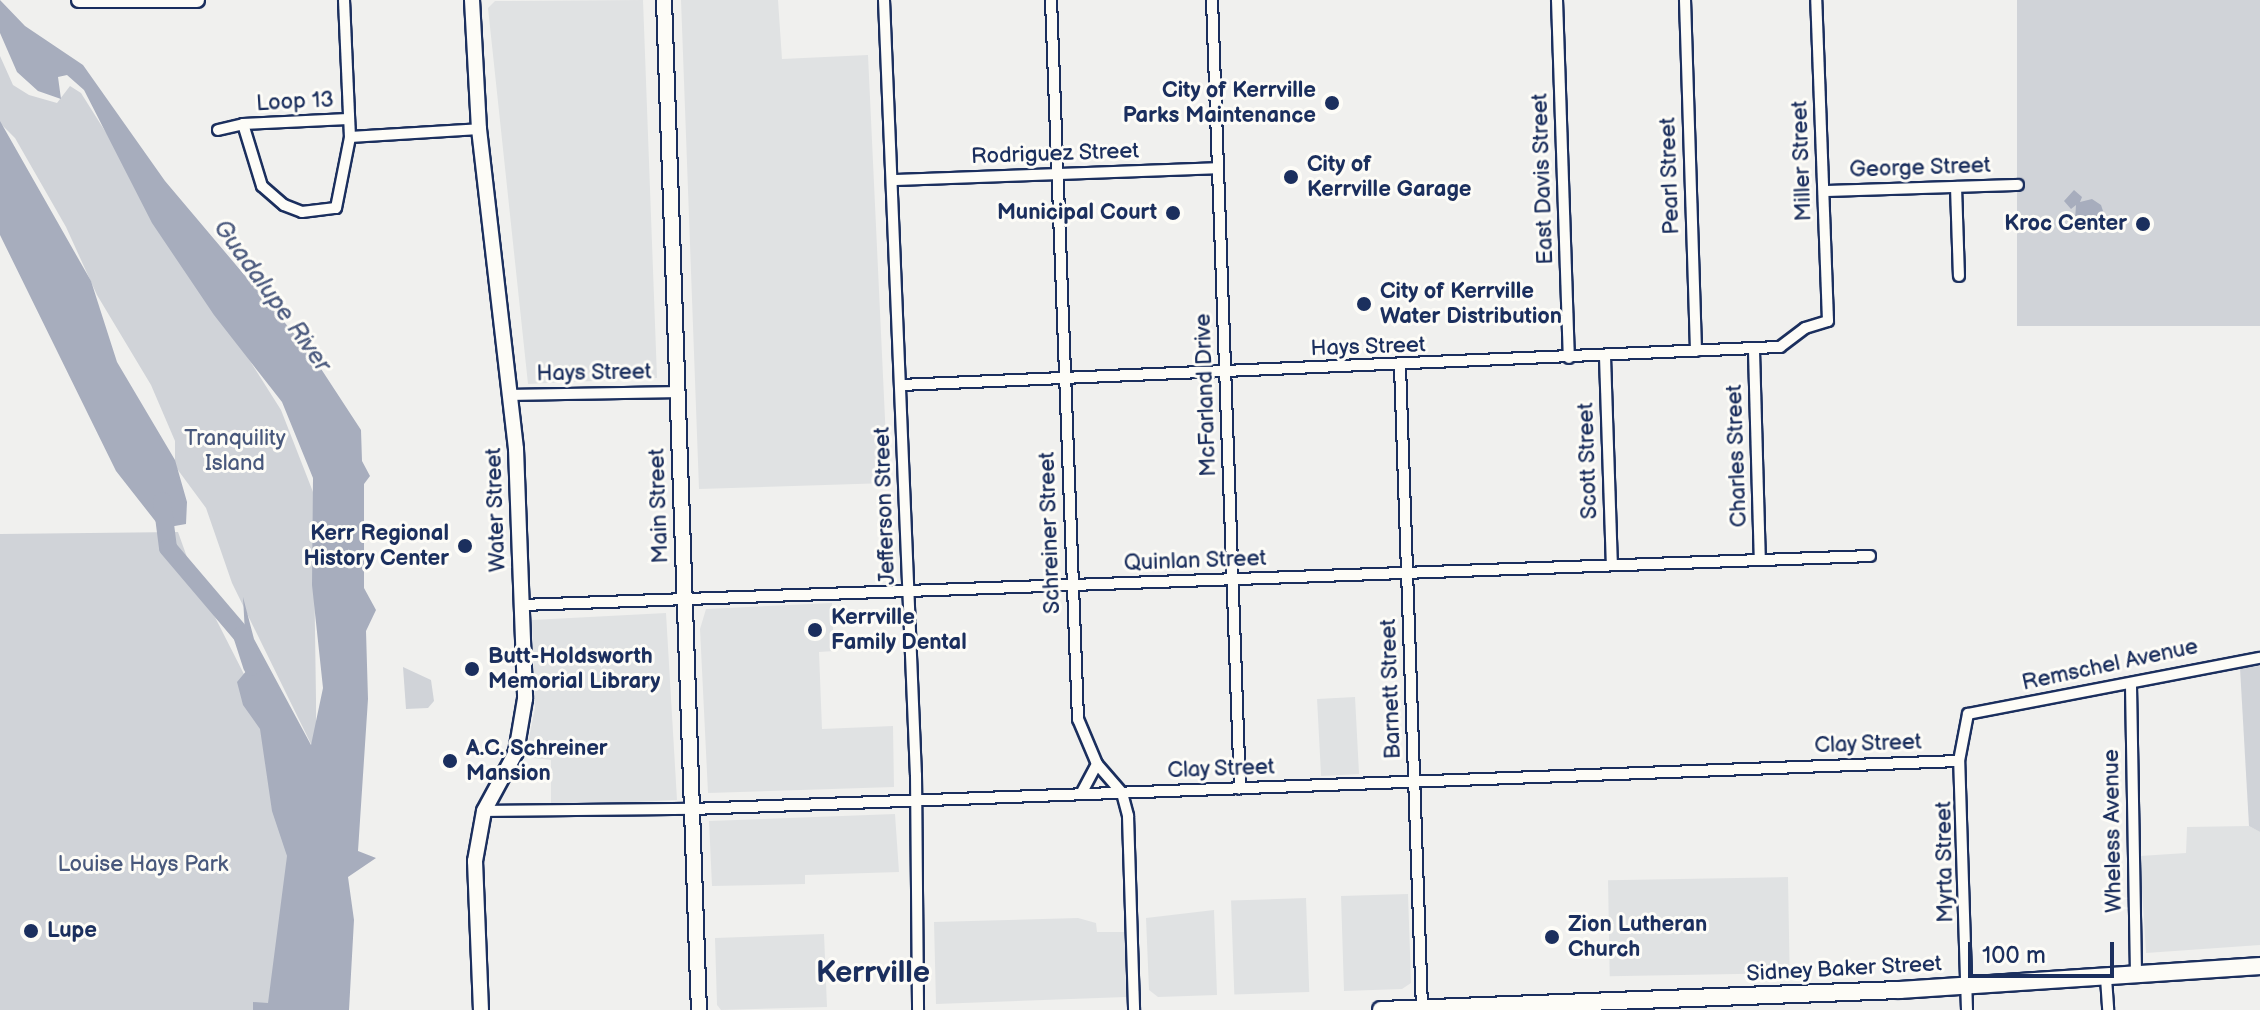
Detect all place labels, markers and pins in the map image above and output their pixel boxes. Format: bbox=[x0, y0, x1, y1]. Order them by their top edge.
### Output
place label: City of Kerrville Parks Maintenance bbox=[1123, 77, 1316, 128]
marker: City of Kerrville Parks Maintenance bbox=[1323, 94, 1341, 112]
place label: City of Kerrville Garage bbox=[1307, 151, 1472, 202]
marker: City of Kerrville Garage bbox=[1282, 168, 1300, 186]
place label: Municipal Court bbox=[997, 200, 1157, 226]
marker: Municipal Court bbox=[1164, 204, 1182, 222]
place label: Kroc Center bbox=[2004, 211, 2127, 237]
marker: Kroc Center bbox=[2134, 215, 2152, 233]
place label: City of Kerrville Water Distribution bbox=[1380, 278, 1562, 330]
marker: City of Kerrville Water Distribution bbox=[1355, 295, 1373, 313]
place label: Kerr Regional History Center bbox=[303, 520, 449, 572]
marker: Kerr Regional History Center bbox=[456, 537, 474, 555]
place label: Kerrville Family Dental bbox=[831, 604, 967, 656]
marker: Kerrville Family Dental bbox=[806, 621, 824, 639]
place label: Butt-Holdsworth Memorial Library bbox=[488, 643, 660, 694]
marker: Butt-Holdsworth Memorial Library bbox=[463, 660, 481, 678]
place label: A.C. Schreiner Mansion bbox=[466, 735, 608, 786]
marker: A.C. Schreiner Mansion bbox=[441, 752, 459, 770]
place label: Zion Lutheran Church bbox=[1568, 911, 1707, 962]
place label: Lupe bbox=[47, 918, 97, 944]
marker: Lupe bbox=[22, 922, 40, 940]
marker: Zion Lutheran Church bbox=[1543, 928, 1561, 946]

